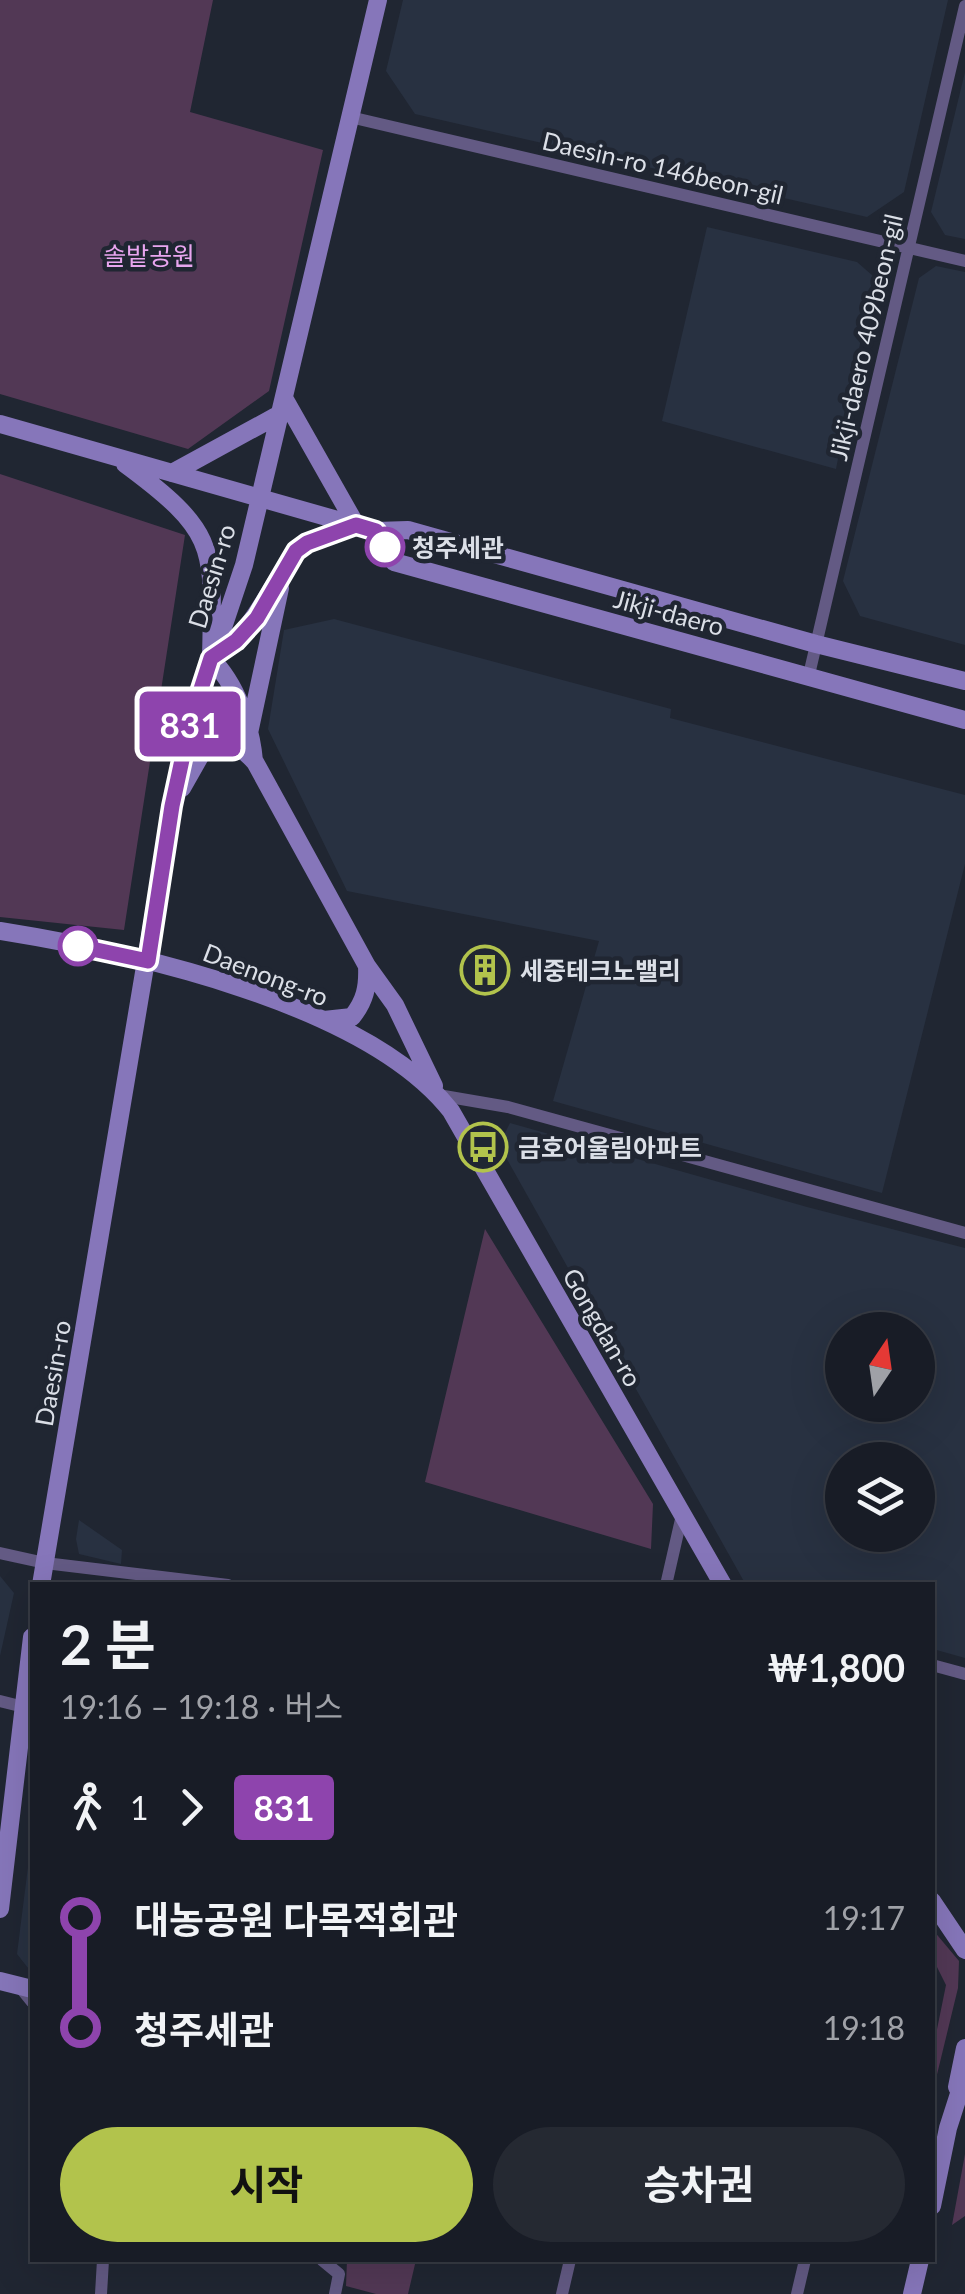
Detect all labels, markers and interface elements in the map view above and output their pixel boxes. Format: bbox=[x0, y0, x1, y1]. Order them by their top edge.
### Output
street label: Daesin-ro 146beon-gil bbox=[540, 125, 786, 209]
street label: Jikji-daero 409beon-gil bbox=[822, 211, 908, 463]
park label: 솔밭공원 bbox=[103, 240, 195, 270]
street label: Daesin-ro bbox=[181, 520, 241, 632]
marker: 청주세관 bbox=[366, 528, 404, 566]
place label: 청주세관 bbox=[412, 532, 504, 562]
street label: Jikji-daero bbox=[611, 583, 727, 641]
line badge: 831 bbox=[132, 692, 248, 756]
text: 831 bbox=[160, 703, 220, 745]
unlabelled marker bbox=[59, 927, 97, 965]
street label: Daenong-ro bbox=[199, 936, 333, 1012]
building icon: 세중테크노밸리 bbox=[459, 944, 511, 996]
place label: 세중테크노밸리 bbox=[520, 955, 681, 985]
bus stop icon: 금호어울림아파트 bbox=[457, 1121, 509, 1173]
place label: 금호어울림아파트 bbox=[518, 1132, 702, 1162]
street label: Gongdan-ro bbox=[557, 1263, 649, 1391]
north arrow bbox=[825, 1312, 935, 1422]
map controls bbox=[825, 1312, 935, 1552]
street label: Daesin-ro bbox=[28, 1318, 76, 1428]
button: layers bbox=[825, 1442, 935, 1552]
text: 2 분 bbox=[60, 1611, 156, 1677]
text: ₩1,800 bbox=[767, 1644, 905, 1690]
text: 19:16 – 19:18 · 버스 bbox=[60, 1687, 343, 1726]
icon: walk bbox=[60, 1780, 115, 1835]
icon: forward bbox=[164, 1780, 219, 1835]
text: 831 bbox=[254, 1786, 314, 1828]
text: 1 bbox=[130, 1788, 149, 1827]
text: 대농공원 다목적회관 bbox=[134, 1896, 458, 1942]
text: 19:17 bbox=[823, 1898, 905, 1937]
text: 청주세관 bbox=[134, 2006, 274, 2052]
text: 19:18 bbox=[823, 2008, 905, 2047]
button: 시작 bbox=[60, 2127, 473, 2242]
button: 승차권 bbox=[493, 2127, 905, 2242]

